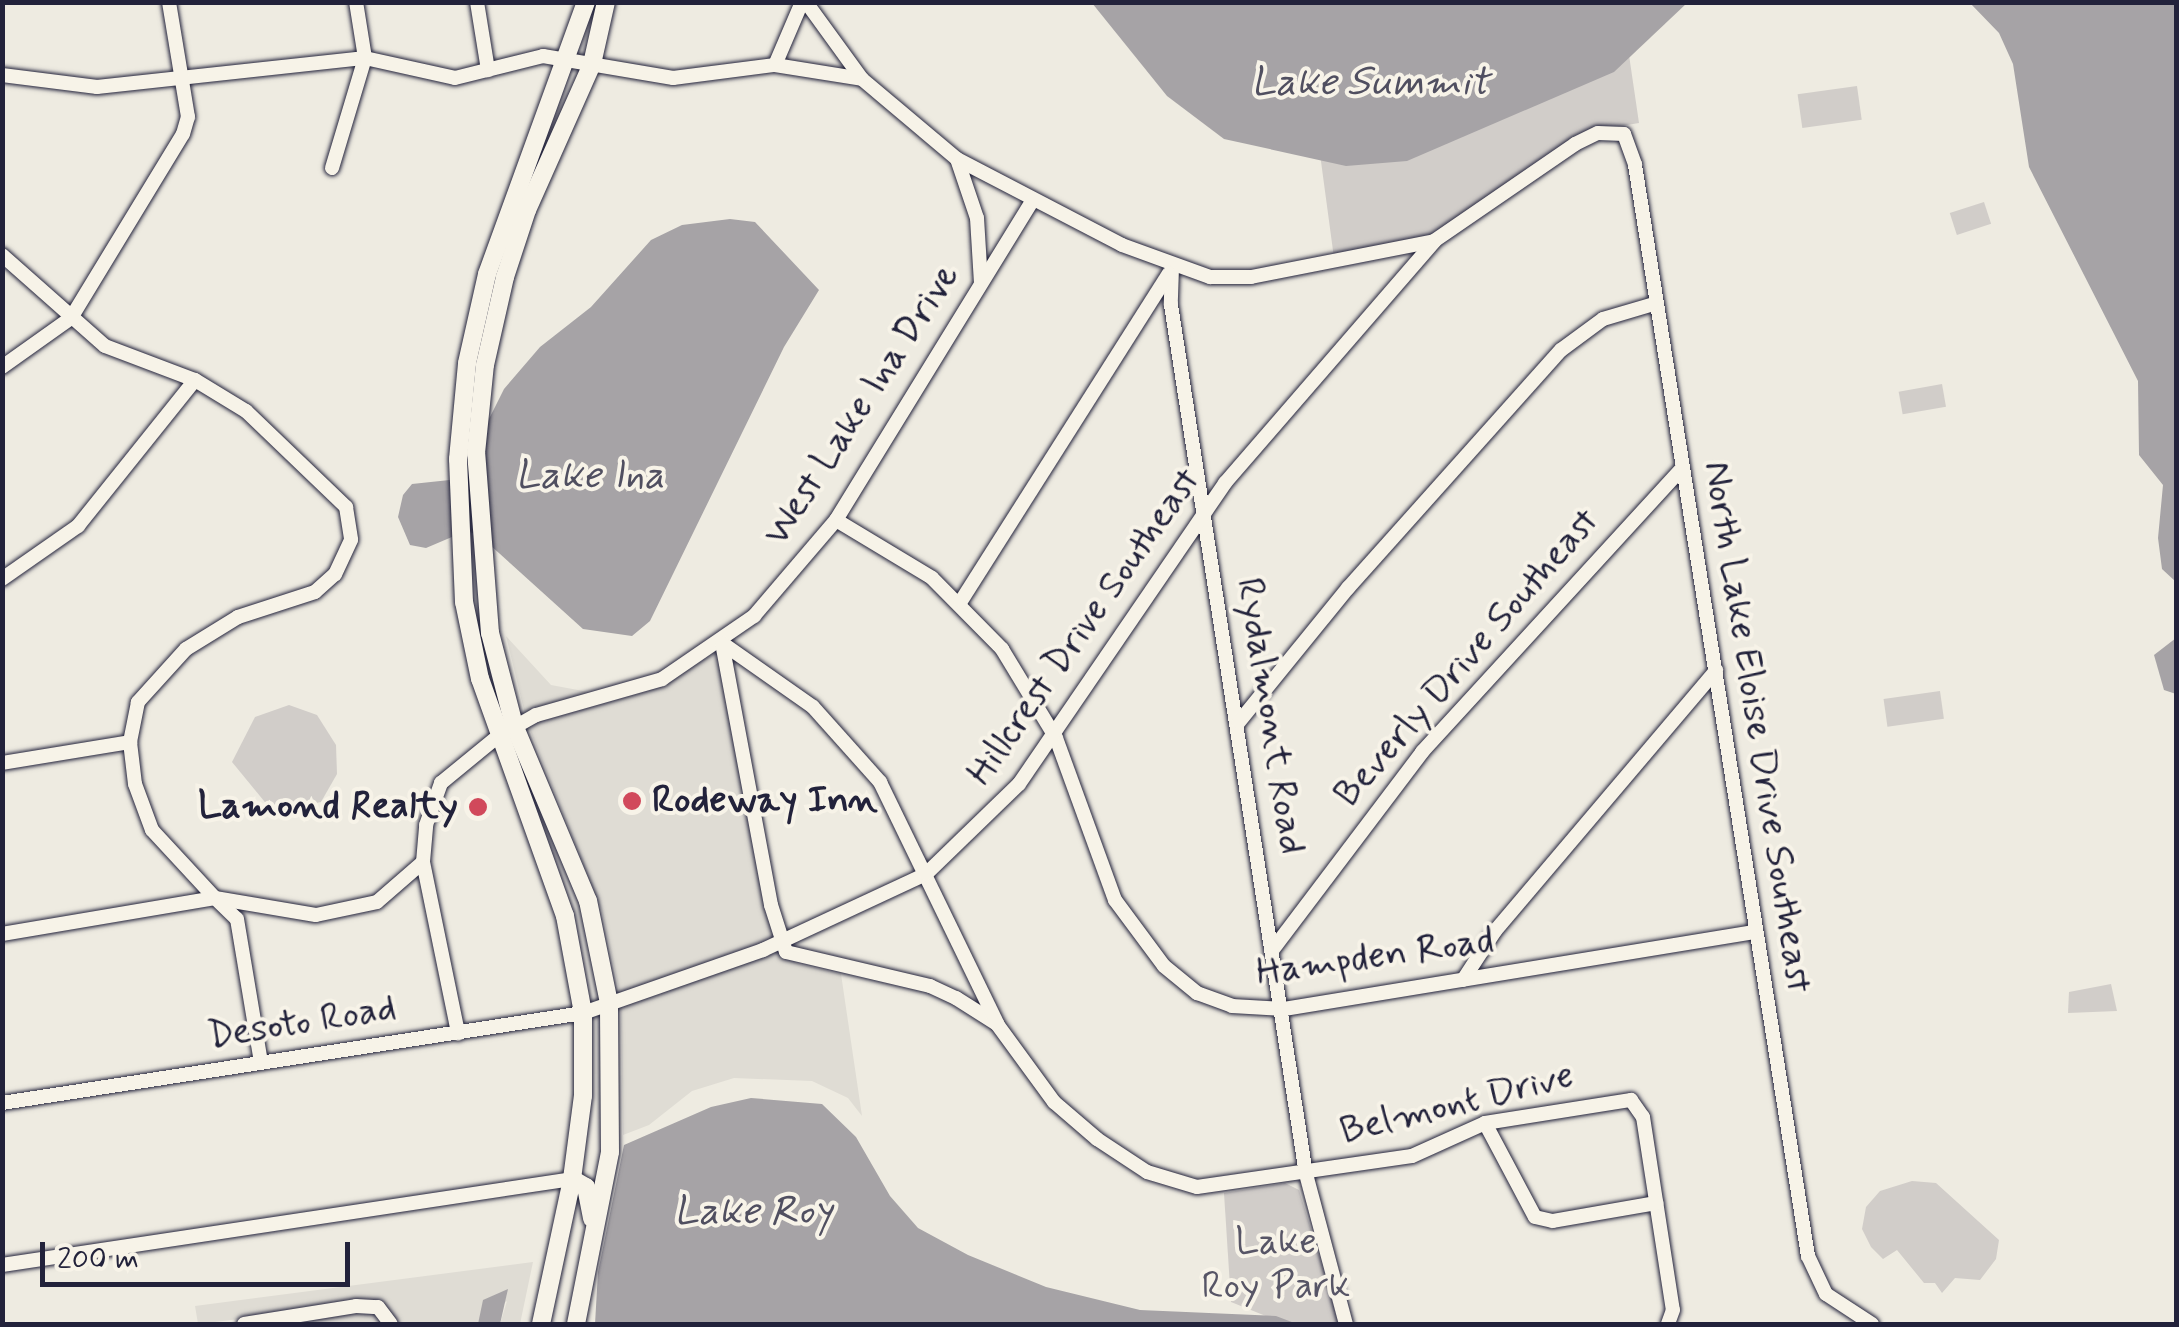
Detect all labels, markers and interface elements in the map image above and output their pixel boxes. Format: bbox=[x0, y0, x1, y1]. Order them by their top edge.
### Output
water label: Lake Summit bbox=[1245, 59, 1495, 107]
street label: West Lake Ina Drive bbox=[753, 254, 971, 556]
water label: Lake Ina bbox=[511, 452, 669, 500]
street label: Hillcrest Drive Southeast bbox=[958, 461, 1210, 793]
street label: North Lake Eloise Drive Southeast bbox=[1693, 461, 1821, 993]
street label: Beverly Drive Southeast bbox=[1327, 501, 1607, 815]
street label: Rydalmont Road bbox=[1226, 574, 1314, 858]
place label: Rodeway Inn bbox=[652, 778, 868, 824]
place label: Lamond Realty bbox=[201, 784, 458, 830]
marker: Rodeway Inn bbox=[621, 790, 643, 812]
marker: Lamond Realty bbox=[467, 796, 489, 818]
street label: Hampden Road bbox=[1254, 918, 1496, 996]
street label: Desoto Road bbox=[205, 986, 399, 1060]
street label: Belmont Drive bbox=[1337, 1053, 1577, 1155]
water label: Lake Roy bbox=[674, 1188, 832, 1236]
park label: Lake Roy Park bbox=[1204, 1220, 1348, 1310]
scale bar bbox=[45, 1222, 355, 1284]
text: 200 m bbox=[57, 1240, 139, 1279]

